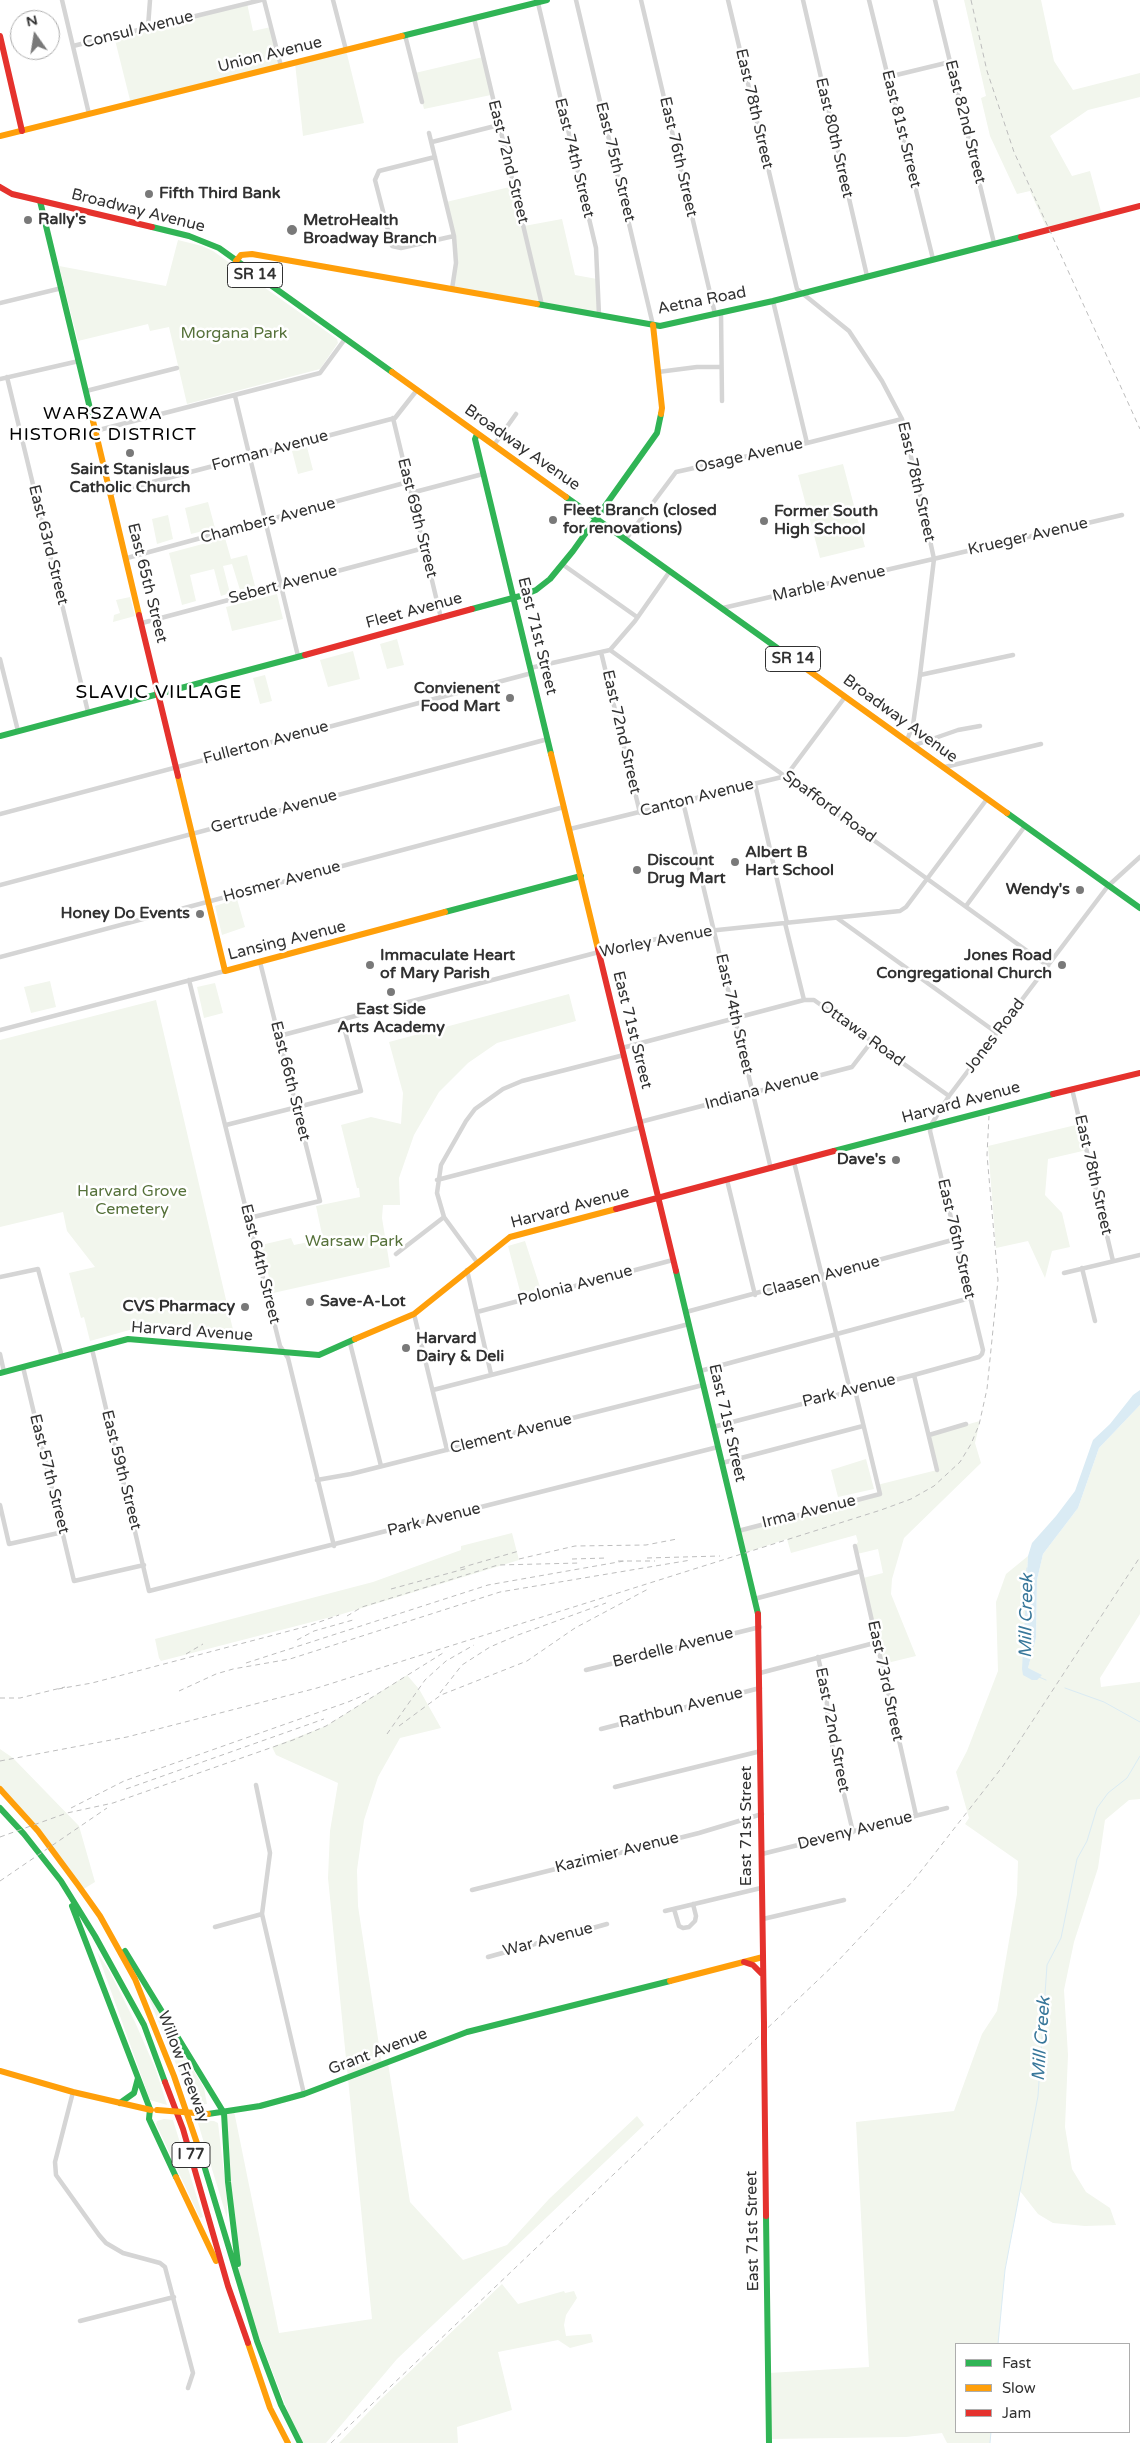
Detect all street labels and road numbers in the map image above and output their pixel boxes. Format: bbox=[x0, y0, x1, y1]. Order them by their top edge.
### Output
street label: Consul Avenue bbox=[81, 7, 195, 53]
street label: Union Avenue bbox=[216, 33, 324, 77]
street label: East 78th Street bbox=[731, 47, 777, 171]
street label: East 82nd Street bbox=[940, 58, 990, 186]
street label: East 81st Street bbox=[877, 68, 925, 190]
street label: East 80th Street bbox=[811, 76, 857, 200]
street label: East 76th Street bbox=[655, 95, 701, 219]
street label: East 74th Street bbox=[550, 96, 598, 220]
street label: East 72nd Street bbox=[483, 98, 533, 226]
street label: East 75th Street bbox=[591, 100, 639, 224]
street label: Broadway Avenue bbox=[69, 185, 207, 237]
road number: SR 14 bbox=[228, 262, 282, 288]
street label: Aetna Road bbox=[656, 283, 748, 319]
street label: Broadway Avenue bbox=[460, 401, 584, 495]
street label: East 78th Street bbox=[893, 420, 939, 544]
street label: Forman Avenue bbox=[210, 426, 330, 476]
street label: Osage Avenue bbox=[693, 434, 805, 478]
street label: East 69th Street bbox=[393, 456, 441, 580]
street label: East 63rd Street bbox=[24, 483, 72, 607]
street label: Chambers Avenue bbox=[198, 494, 338, 548]
street label: Krueger Avenue bbox=[966, 514, 1090, 560]
street label: East 65th Street bbox=[123, 521, 171, 645]
street label: Sebert Avenue bbox=[227, 561, 339, 609]
street label: Marble Avenue bbox=[771, 562, 887, 606]
street label: East 71st Street bbox=[513, 575, 561, 697]
street label: Fleet Avenue bbox=[364, 589, 464, 633]
road number: SR 14 bbox=[766, 646, 820, 672]
street label: East 72nd Street bbox=[597, 668, 645, 796]
street label: Broadway Avenue bbox=[839, 671, 961, 767]
street label: Fullerton Avenue bbox=[201, 717, 331, 769]
street label: Spafford Road bbox=[779, 767, 879, 847]
street label: Canton Avenue bbox=[638, 775, 756, 821]
street label: Gertrude Avenue bbox=[209, 786, 339, 838]
street label: Hosmer Avenue bbox=[221, 857, 343, 907]
street label: Lansing Avenue bbox=[226, 917, 348, 965]
street label: Worley Avenue bbox=[598, 922, 714, 962]
street label: East 74th Street bbox=[711, 952, 757, 1076]
street label: East 71st Street bbox=[608, 969, 656, 1091]
street label: Jones Road bbox=[961, 995, 1029, 1077]
street label: Ottawa Road bbox=[816, 997, 908, 1071]
street label: East 66th Street bbox=[266, 1019, 314, 1143]
street label: Indiana Avenue bbox=[703, 1066, 821, 1114]
street label: Harvard Avenue bbox=[900, 1078, 1022, 1128]
street label: East 78th Street bbox=[1070, 1113, 1116, 1237]
street label: East 76th Street bbox=[933, 1177, 979, 1301]
street label: Harvard Avenue bbox=[509, 1183, 631, 1233]
street label: East 64th Street bbox=[236, 1202, 284, 1326]
street label: Claasen Avenue bbox=[760, 1252, 882, 1302]
street label: Polonia Avenue bbox=[515, 1261, 635, 1311]
street label: Harvard Avenue bbox=[130, 1318, 254, 1346]
street label: East 71st Street bbox=[704, 1362, 750, 1484]
street label: Park Avenue bbox=[800, 1370, 898, 1412]
street label: East 59th Street bbox=[97, 1408, 145, 1532]
street label: Clement Avenue bbox=[448, 1410, 574, 1458]
street label: East 57th Street bbox=[25, 1412, 73, 1536]
street label: Irma Avenue bbox=[760, 1491, 858, 1533]
street label: Park Avenue bbox=[385, 1499, 483, 1541]
street label: East 73rd Street bbox=[863, 1619, 907, 1743]
street label: Berdelle Avenue bbox=[611, 1624, 735, 1672]
street label: East 72nd Street bbox=[810, 1666, 854, 1794]
street label: Rathbun Avenue bbox=[617, 1683, 745, 1733]
street label: East 71st Street bbox=[737, 1766, 757, 1886]
street label: Deveny Avenue bbox=[796, 1807, 914, 1855]
street label: Kazimier Avenue bbox=[553, 1828, 681, 1878]
street label: War Avenue bbox=[501, 1919, 595, 1961]
street label: Willow Freeway bbox=[153, 2009, 213, 2125]
street label: Grant Avenue bbox=[326, 2024, 430, 2080]
road number: I 77 bbox=[172, 2142, 210, 2168]
street label: East 71st Street bbox=[742, 2170, 764, 2292]

